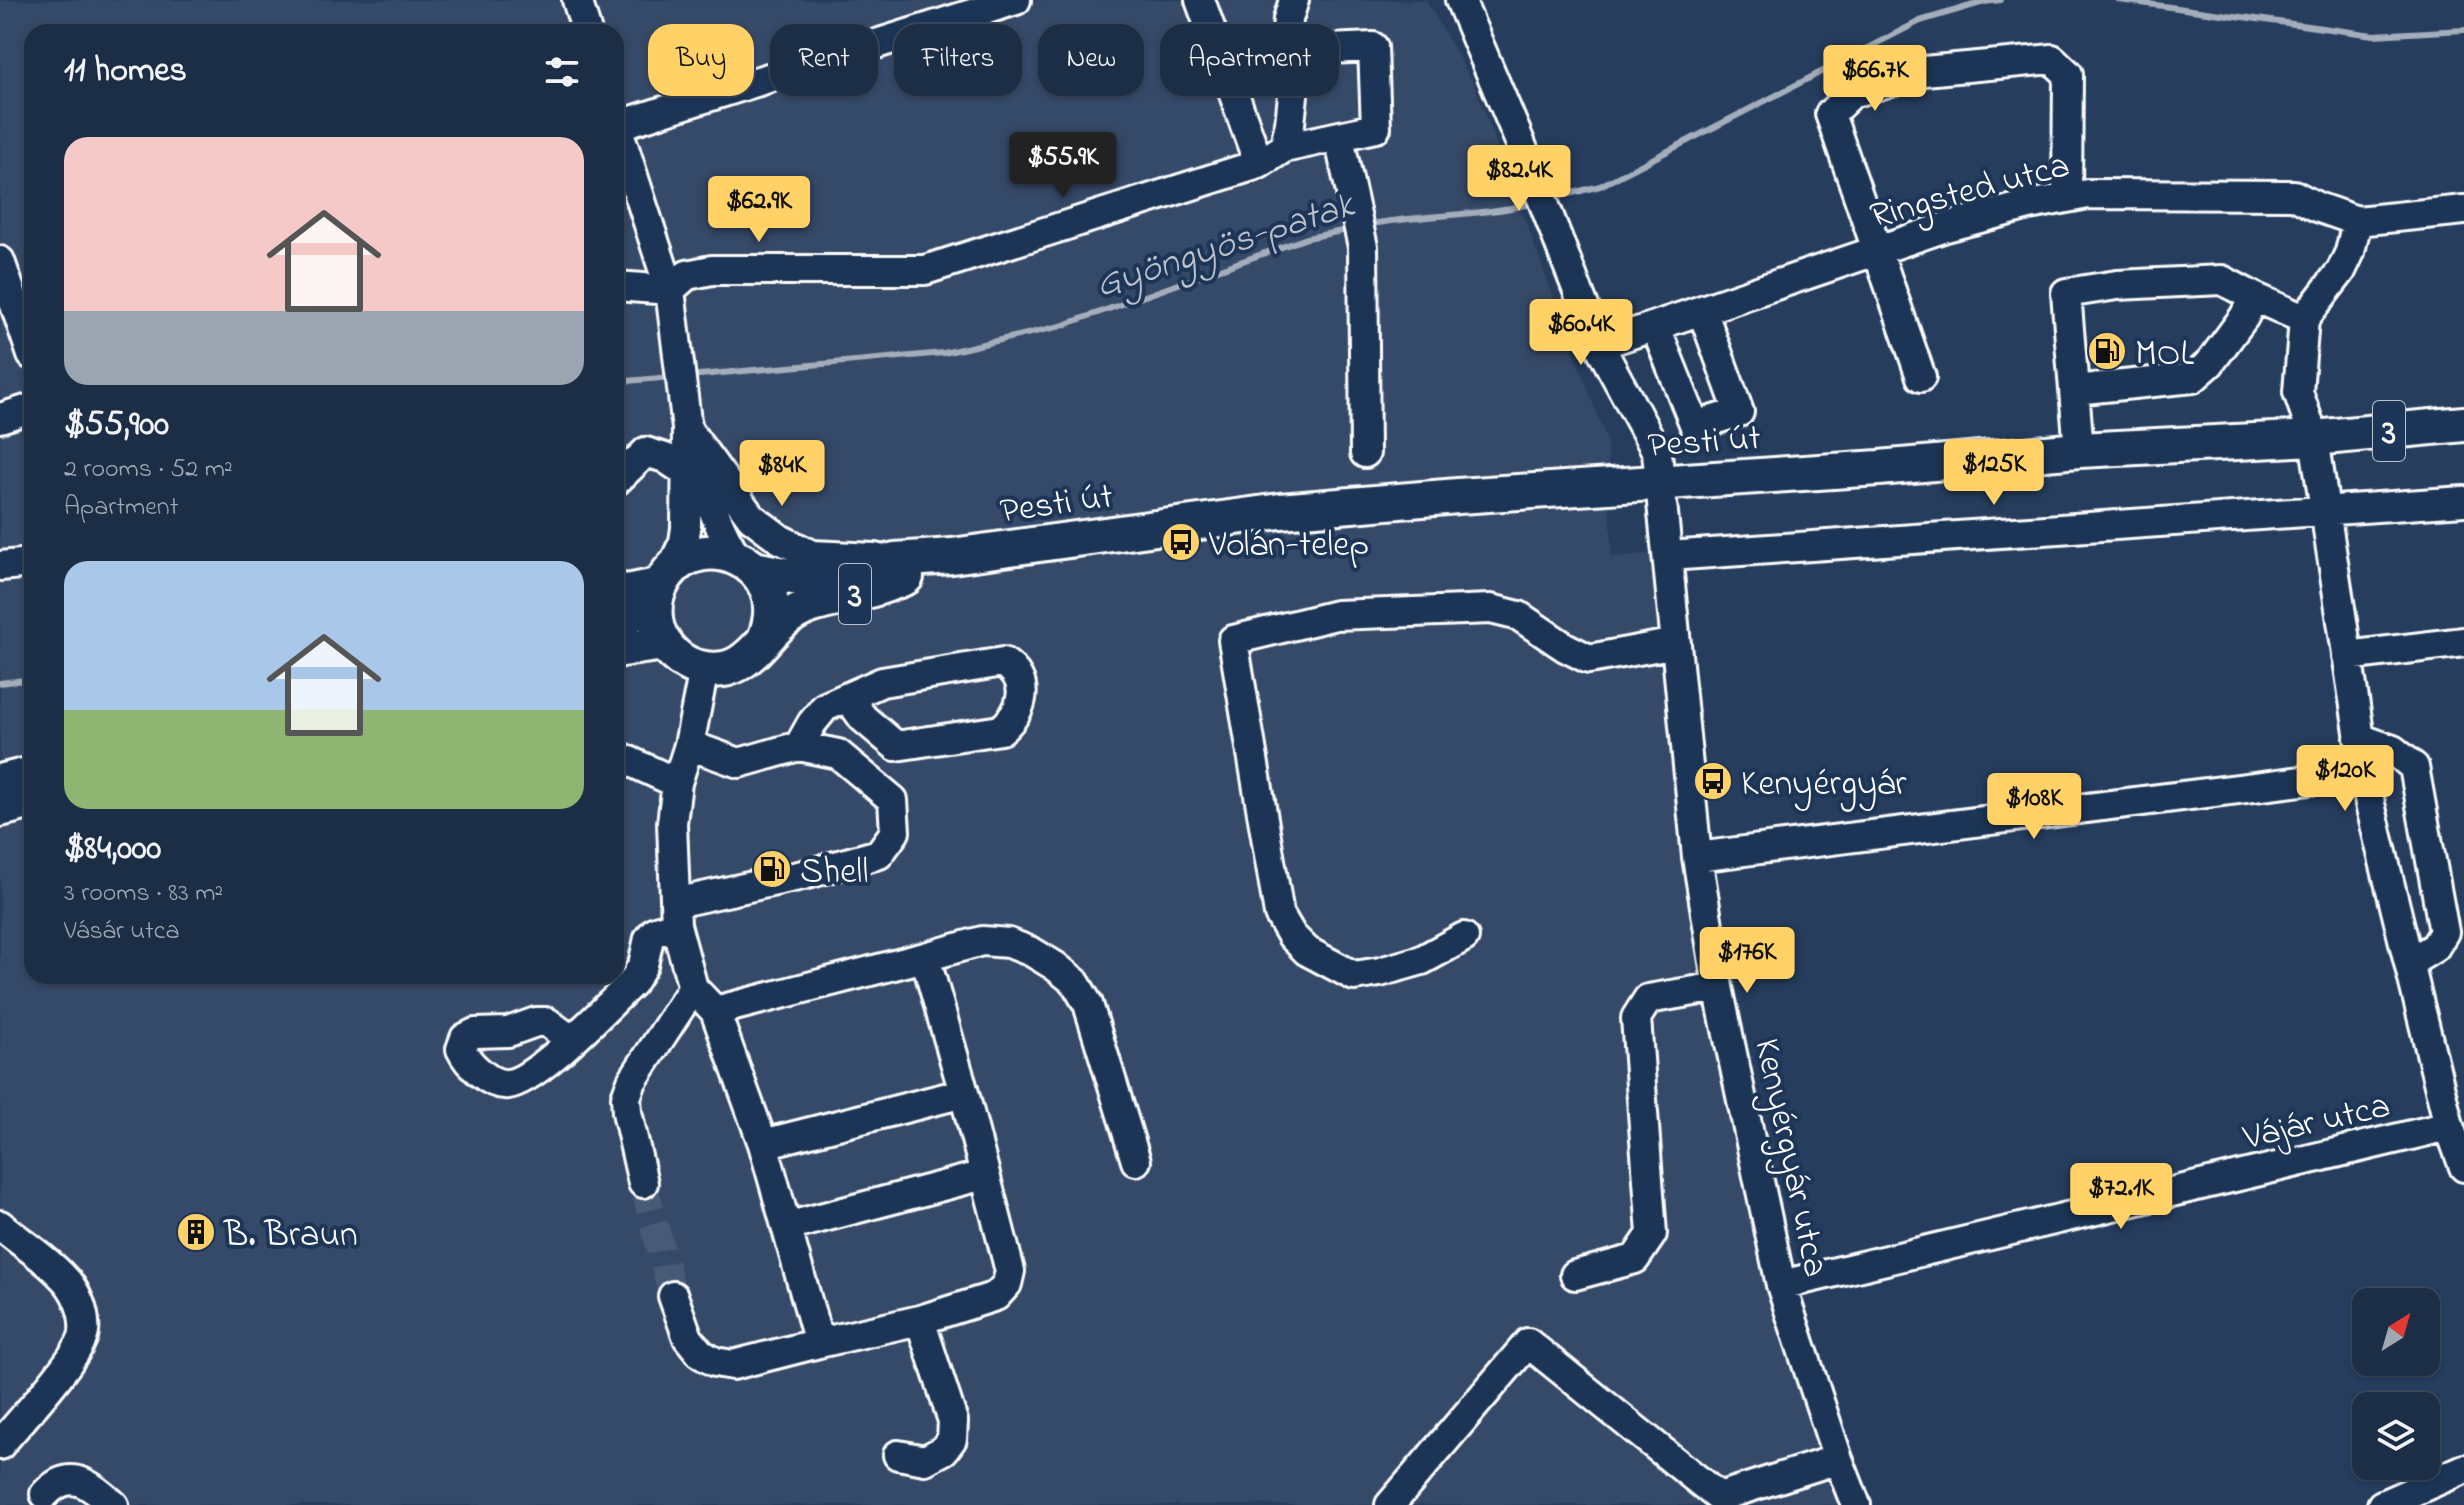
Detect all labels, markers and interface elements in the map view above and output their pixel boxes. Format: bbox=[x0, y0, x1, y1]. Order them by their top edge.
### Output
chip: Buy bbox=[648, 24, 754, 96]
chip: Rent bbox=[770, 24, 878, 96]
chip: Filters bbox=[894, 24, 1022, 96]
chip: New bbox=[1038, 24, 1144, 96]
chip: Apartment bbox=[1160, 24, 1339, 96]
pin: $66.7K bbox=[1810, 45, 1940, 113]
text: 11 homes bbox=[64, 47, 187, 97]
icon: filters bbox=[540, 50, 584, 94]
text: $66.7K bbox=[1841, 52, 1909, 90]
pin: $55.9K bbox=[998, 132, 1128, 200]
text: $55.9K bbox=[1027, 139, 1099, 177]
street label: Ringsted utca bbox=[1865, 140, 2076, 244]
pin: $82.4K bbox=[1454, 145, 1584, 213]
text: $82.4K bbox=[1485, 152, 1553, 190]
pin: $62.9K bbox=[694, 176, 824, 244]
water label: Gyöngyös-patak bbox=[1089, 178, 1363, 315]
text: $62.9K bbox=[726, 183, 792, 221]
icon: home bbox=[252, 189, 396, 333]
pin: $60.4K bbox=[1516, 299, 1646, 367]
text: $60.4K bbox=[1547, 306, 1615, 344]
place label: MOL bbox=[2135, 329, 2195, 382]
fuel station icon: MOL bbox=[2086, 330, 2128, 372]
text: $55,900 bbox=[64, 401, 169, 451]
road number: 3 bbox=[2373, 401, 2405, 461]
street label: Pesti út bbox=[1646, 413, 1763, 474]
pin: $125K bbox=[1938, 439, 2050, 507]
pin: $84K bbox=[735, 440, 829, 508]
text: $125K bbox=[1962, 446, 2026, 484]
text: $84K bbox=[758, 447, 806, 485]
text: 2 rooms · 52 m² bbox=[64, 451, 233, 489]
street label: Pesti út bbox=[997, 471, 1116, 540]
text: Apartment bbox=[64, 489, 178, 527]
place label: Volán-telep bbox=[1208, 520, 1369, 573]
bus stop icon: Volán-telep bbox=[1160, 521, 1202, 563]
road number: 3 bbox=[839, 564, 871, 624]
icon: home bbox=[252, 613, 396, 757]
pin: $120K bbox=[2289, 745, 2401, 813]
text: $120K bbox=[2315, 752, 2375, 790]
place label: Kenyérgyár bbox=[1741, 759, 1907, 812]
bus stop icon: Kenyérgyár bbox=[1692, 760, 1734, 802]
pin: $108K bbox=[1978, 773, 2090, 841]
text: $108K bbox=[2005, 780, 2063, 818]
text: $84,000 bbox=[64, 825, 161, 875]
place label: Shell bbox=[800, 847, 868, 900]
fuel station icon: Shell bbox=[751, 848, 793, 890]
text: 3 rooms · 83 m² bbox=[64, 875, 223, 913]
text: Vásár utca bbox=[64, 913, 179, 951]
pin: $176K bbox=[1691, 927, 1803, 995]
text: $176K bbox=[1718, 934, 1776, 972]
street label: Kenyérgyár utca bbox=[1738, 1034, 1841, 1282]
street label: Vájár utca bbox=[2238, 1081, 2395, 1166]
pin: $72.1K bbox=[2056, 1163, 2186, 1231]
text: $72.1K bbox=[2088, 1170, 2154, 1208]
place label: B. Braun bbox=[223, 1210, 358, 1263]
building icon: B. Braun bbox=[175, 1211, 217, 1253]
north arrow bbox=[2352, 1288, 2440, 1376]
map controls bbox=[2352, 1288, 2440, 1480]
button: layers bbox=[2352, 1392, 2440, 1480]

